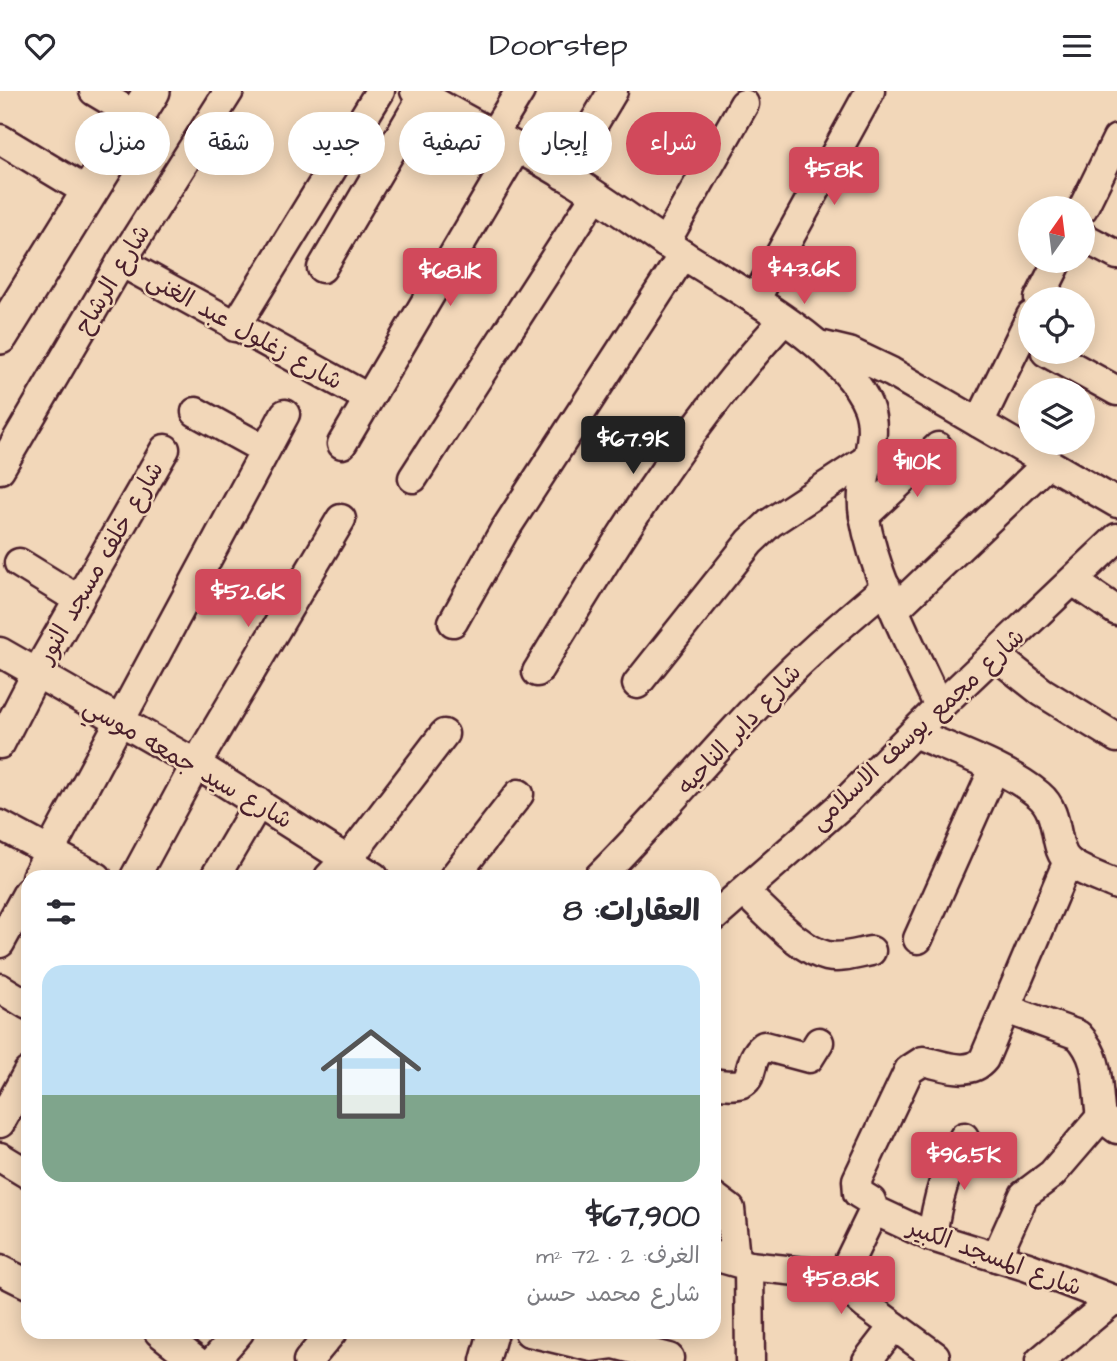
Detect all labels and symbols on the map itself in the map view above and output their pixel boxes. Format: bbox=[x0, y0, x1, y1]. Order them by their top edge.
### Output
pin: $58K bbox=[793, 148, 875, 207]
north arrow bbox=[1018, 196, 1096, 273]
street label: شارع الرشاح bbox=[67, 218, 159, 341]
pin: $43.6K bbox=[747, 247, 861, 306]
pin: $68.1K bbox=[393, 249, 507, 308]
street label: شارع زغلول عبد الغنى bbox=[141, 263, 348, 399]
pin: $67.9K bbox=[576, 417, 690, 476]
pin: $110K bbox=[868, 439, 966, 499]
street label: شارع خلف مسجد النور bbox=[28, 455, 173, 671]
pin: $52.6K bbox=[191, 569, 305, 629]
street label: شارع مجمع يوسف الاسلامى bbox=[803, 621, 1033, 839]
street label: شارع داير الناحيه bbox=[670, 657, 809, 803]
street label: شارع سيد جمعه موسي bbox=[75, 690, 298, 840]
pin: $96.5K bbox=[907, 1133, 1021, 1192]
street label: شارع المسجد الكبير bbox=[901, 1210, 1086, 1305]
pin: $58.8K bbox=[784, 1257, 898, 1316]

